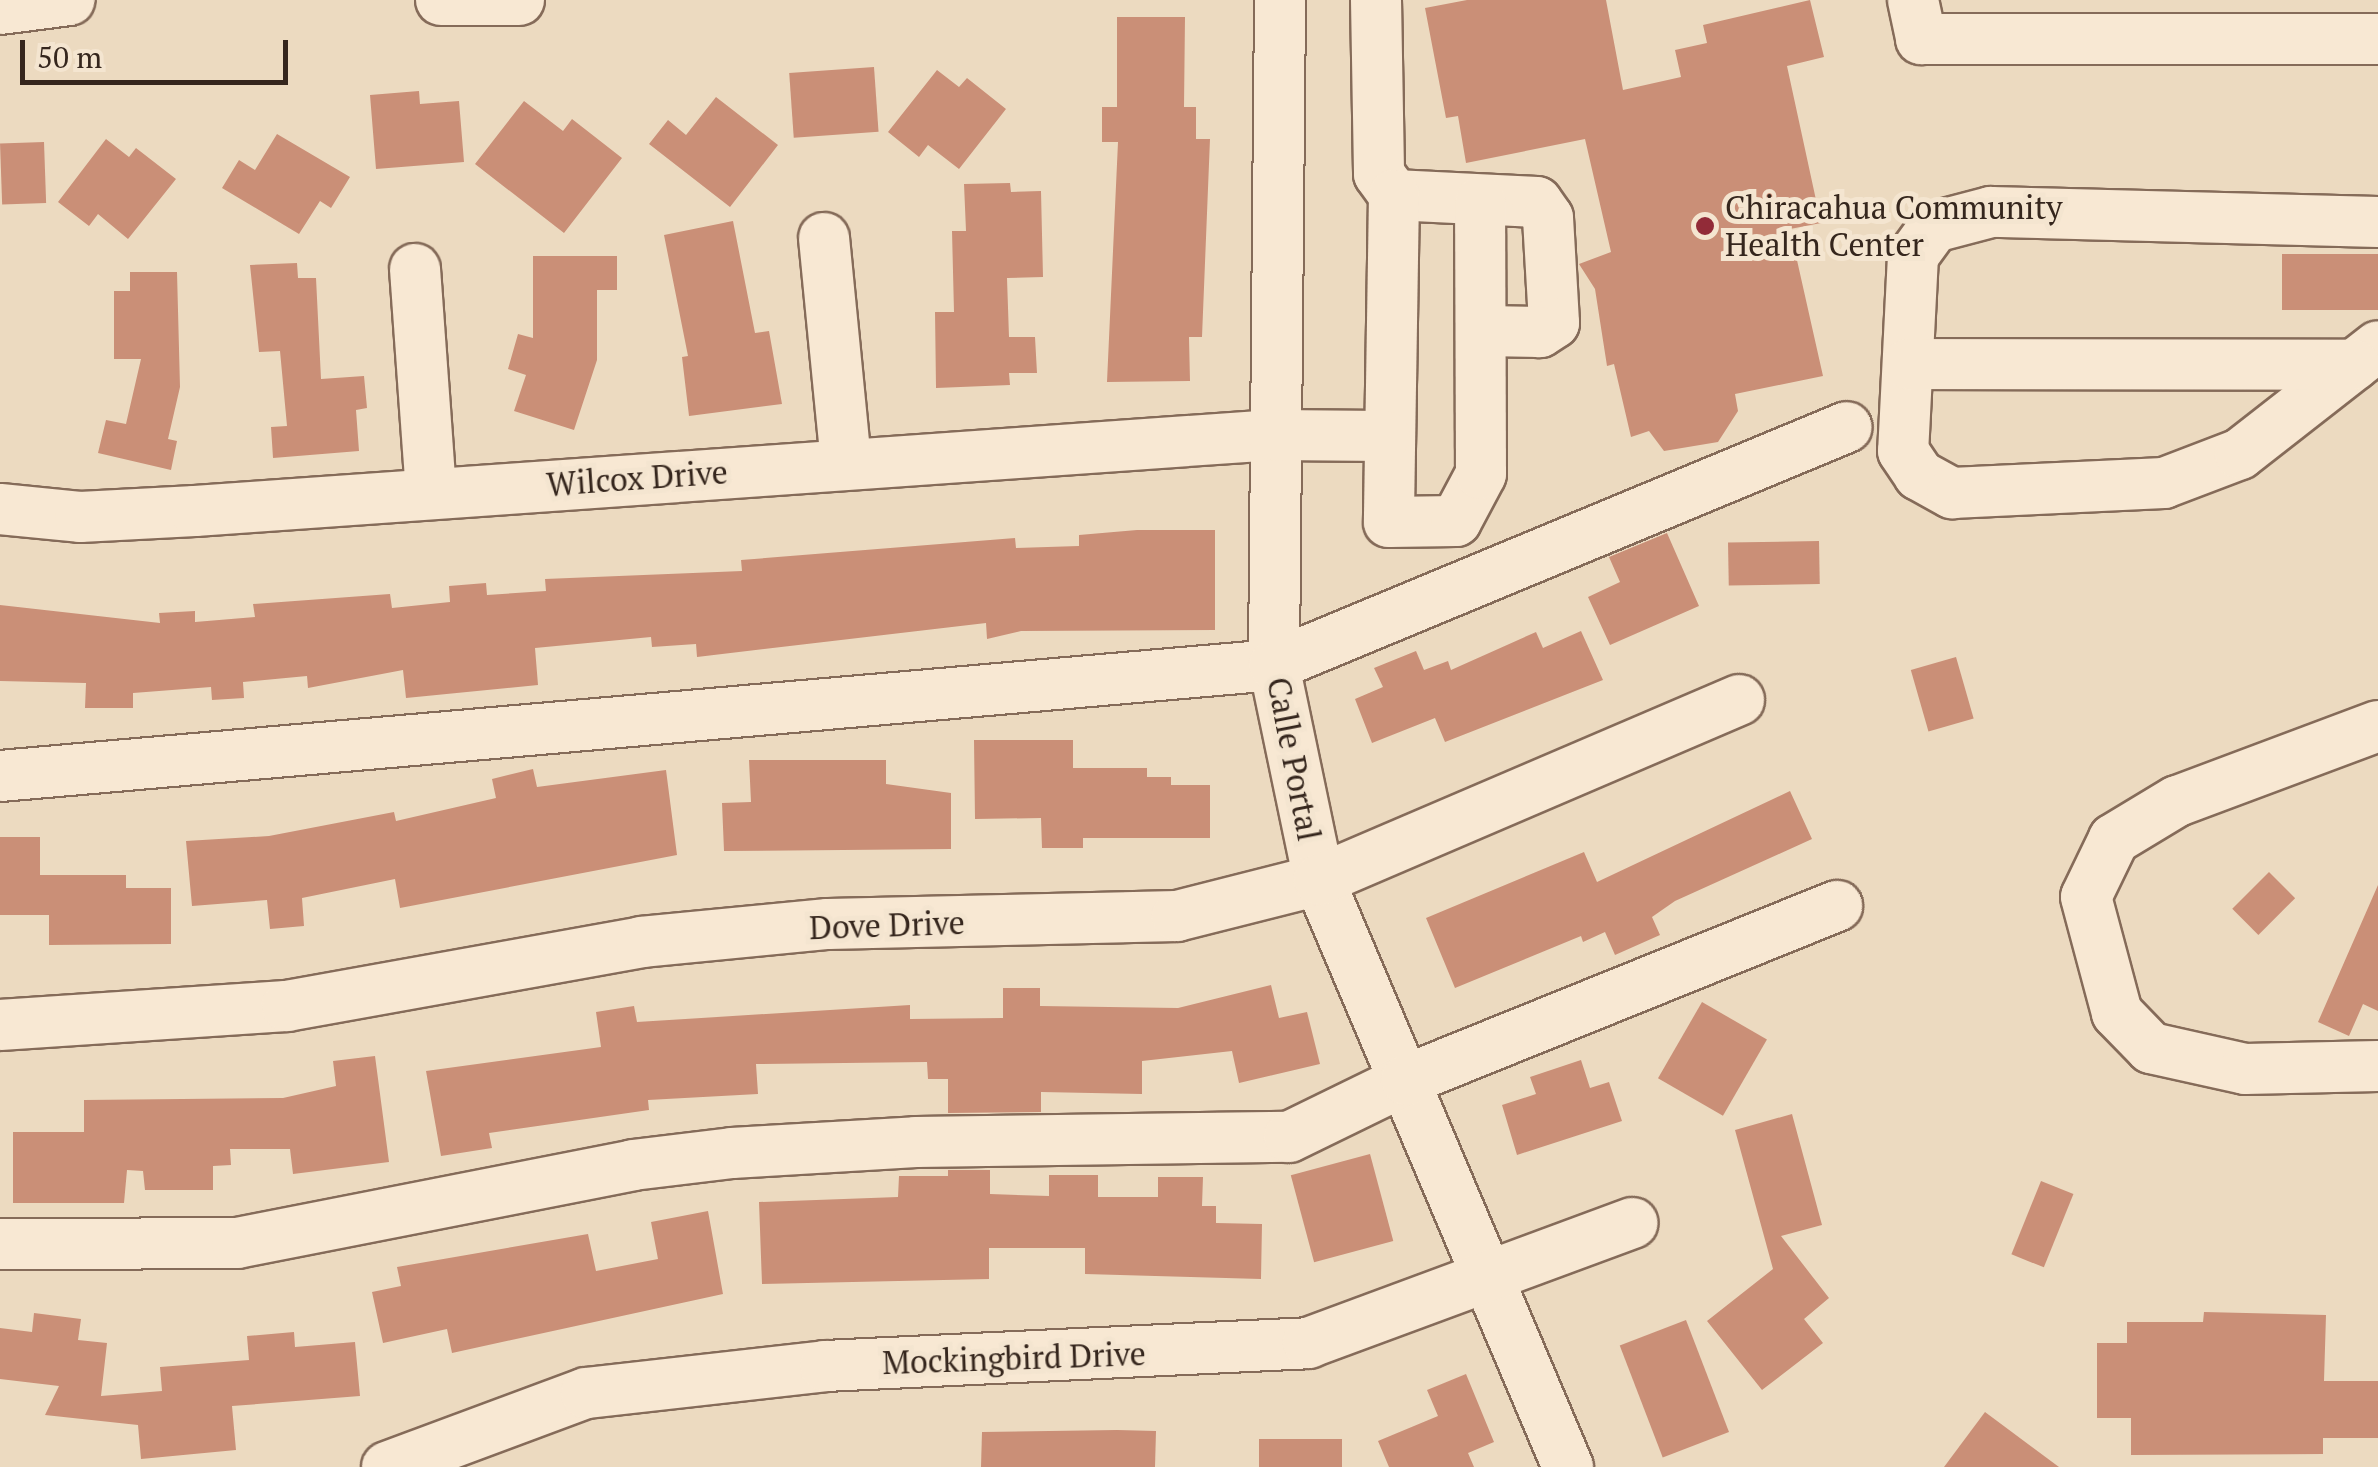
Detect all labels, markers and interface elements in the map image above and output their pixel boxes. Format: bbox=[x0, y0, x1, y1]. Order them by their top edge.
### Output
scale bar bbox=[25, 20, 292, 82]
text: 50 m bbox=[37, 37, 102, 77]
place label: Chiracahua Community Health Center bbox=[1725, 189, 2062, 264]
marker: Chiracahua Community Health Center bbox=[1694, 215, 1716, 237]
street label: Wilcox Drive bbox=[545, 453, 729, 503]
street label: Calle Portal bbox=[1259, 674, 1329, 844]
street label: Dove Drive bbox=[809, 903, 965, 947]
street label: Mockingbird Drive bbox=[882, 1334, 1146, 1382]

